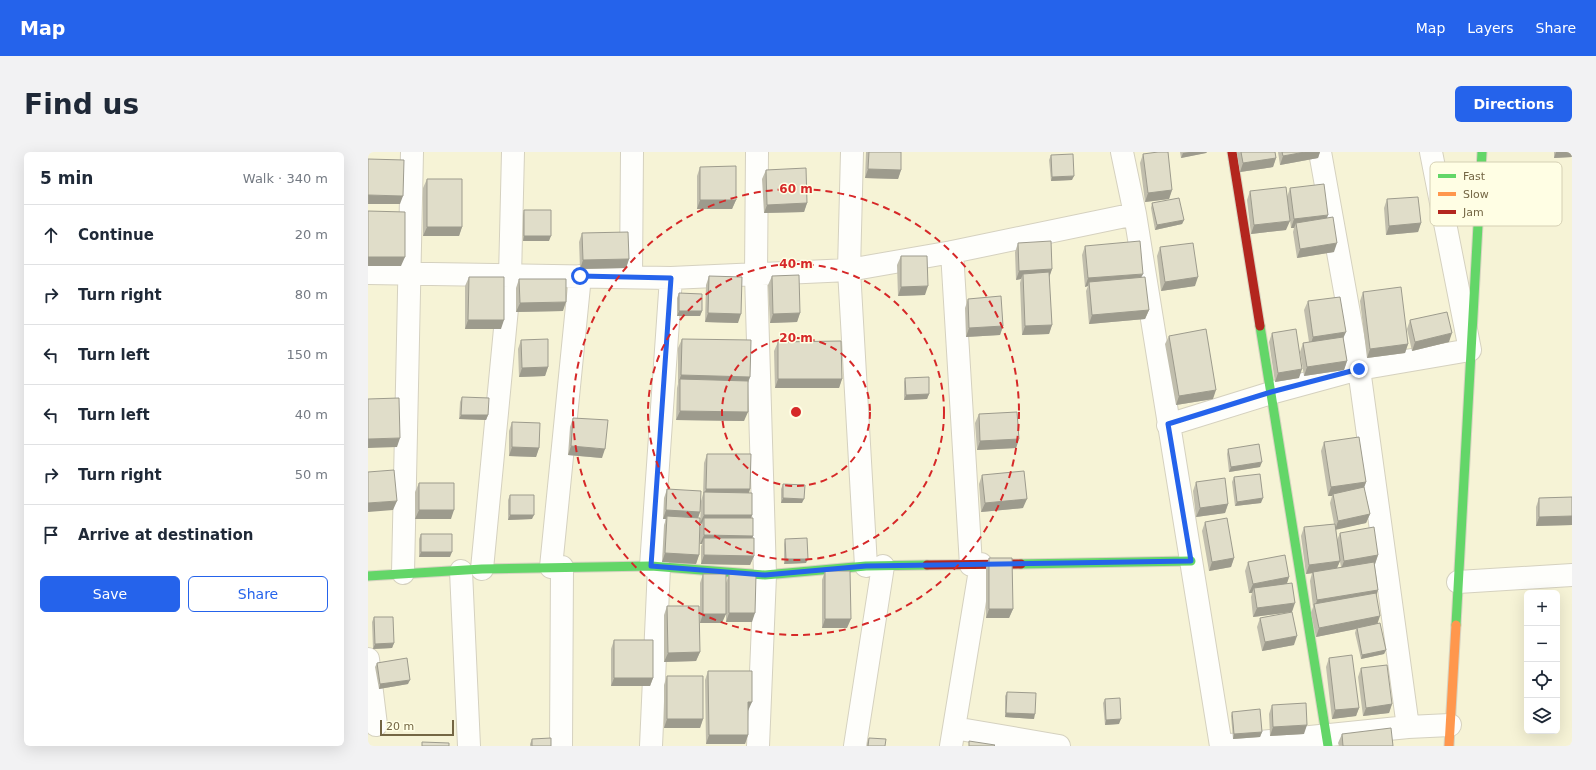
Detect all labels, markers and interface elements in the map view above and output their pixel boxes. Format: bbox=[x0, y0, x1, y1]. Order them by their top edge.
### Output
text: Map bbox=[20, 17, 65, 39]
text: Map bbox=[1416, 20, 1445, 36]
text: Layers bbox=[1467, 20, 1514, 36]
text: Share bbox=[1536, 20, 1576, 36]
button: Directions bbox=[1455, 86, 1572, 122]
text: Find us bbox=[24, 88, 139, 121]
legend bbox=[1430, 162, 1562, 226]
text: 5 min bbox=[40, 168, 93, 188]
text: Fast bbox=[1463, 170, 1486, 183]
text: Walk · 340 m bbox=[243, 171, 328, 186]
text: 60 m bbox=[779, 182, 813, 196]
text: Slow bbox=[1463, 188, 1489, 201]
text: Jam bbox=[1462, 206, 1484, 219]
icon: ahead bbox=[40, 224, 62, 246]
text: Continue bbox=[78, 226, 154, 244]
text: 20 m bbox=[295, 227, 328, 242]
text: 40 m bbox=[779, 257, 813, 271]
route start bbox=[571, 267, 589, 285]
icon: right bbox=[40, 284, 62, 306]
text: Turn right bbox=[78, 286, 162, 304]
text: 80 m bbox=[295, 287, 328, 302]
text: 20 m bbox=[779, 331, 813, 345]
icon: left bbox=[40, 344, 62, 366]
text: Turn left bbox=[78, 346, 150, 364]
text: 150 m bbox=[286, 347, 328, 362]
route end bbox=[1350, 360, 1368, 378]
icon: left bbox=[40, 404, 62, 426]
centre of rings bbox=[789, 405, 803, 419]
text: Turn left bbox=[78, 406, 150, 424]
text: 40 m bbox=[295, 407, 328, 422]
icon: right bbox=[40, 464, 62, 486]
text: Turn right bbox=[78, 466, 162, 484]
text: 50 m bbox=[295, 467, 328, 482]
icon: arrive bbox=[40, 524, 62, 546]
text: Arrive at destination bbox=[78, 526, 253, 544]
button: Save bbox=[40, 576, 180, 612]
button: Share bbox=[188, 576, 328, 612]
map controls bbox=[1524, 590, 1560, 734]
button: + bbox=[1524, 590, 1560, 626]
button: − bbox=[1524, 626, 1560, 662]
button: locate bbox=[1524, 662, 1560, 698]
button: layers bbox=[1524, 698, 1560, 734]
scale bar bbox=[380, 718, 454, 737]
text: 20 m bbox=[386, 720, 414, 733]

